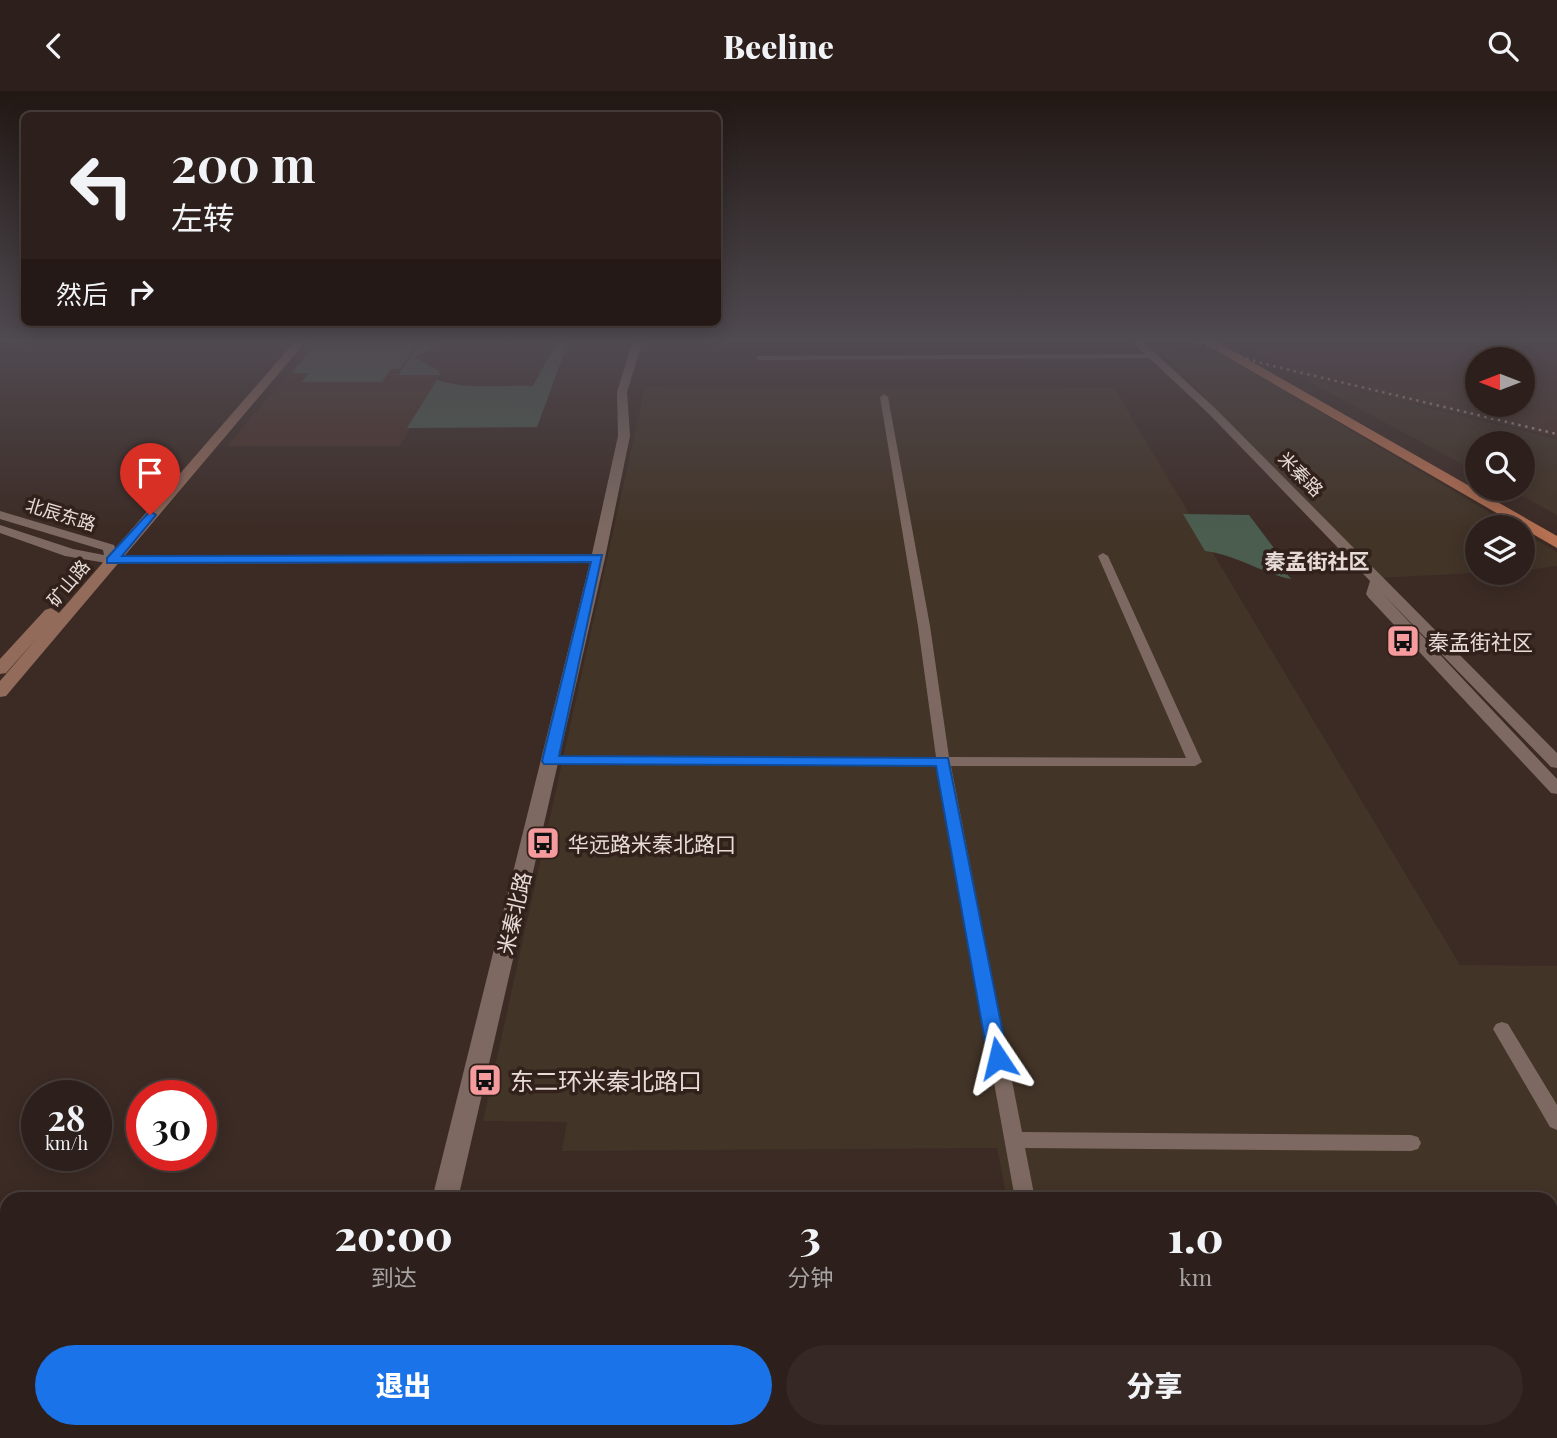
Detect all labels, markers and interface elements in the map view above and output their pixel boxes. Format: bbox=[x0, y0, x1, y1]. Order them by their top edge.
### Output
text: Beeline bbox=[723, 24, 834, 67]
icon: back bbox=[35, 27, 73, 65]
icon: search bbox=[1484, 27, 1522, 65]
text: 200 m bbox=[171, 130, 316, 195]
icon: left bbox=[56, 140, 147, 231]
text: 左转 bbox=[171, 195, 235, 238]
icon: right bbox=[122, 273, 160, 311]
text: 然后 bbox=[56, 276, 108, 311]
north arrow bbox=[1465, 347, 1535, 417]
map controls bbox=[1465, 347, 1535, 585]
button: search bbox=[1465, 431, 1535, 501]
pin bbox=[120, 443, 180, 515]
street label: 米秦路 bbox=[1273, 446, 1329, 502]
icon: arrive bbox=[131, 454, 169, 492]
street label: 北辰东路 bbox=[23, 492, 99, 536]
button: layers bbox=[1465, 515, 1535, 585]
district label: 秦孟街社区 bbox=[1265, 546, 1370, 574]
street label: 矿山路 bbox=[41, 555, 95, 611]
bus stop icon: 秦孟街社区 bbox=[1384, 622, 1422, 660]
place label: 秦孟街社区 bbox=[1428, 627, 1533, 655]
bus stop icon: 华远路米秦北路口 bbox=[524, 824, 562, 862]
place label: 华远路米秦北路口 bbox=[568, 829, 736, 857]
street label: 米秦北路 bbox=[490, 869, 536, 957]
position arrow bbox=[961, 1021, 1035, 1095]
bus stop icon: 东二环米秦北路口 bbox=[466, 1061, 504, 1099]
place label: 东二环米秦北路口 bbox=[510, 1064, 702, 1096]
speed limit sign: 30 bbox=[126, 1080, 217, 1171]
text: 28 bbox=[48, 1093, 85, 1140]
text: km/h bbox=[45, 1131, 88, 1155]
text: 20:00 bbox=[335, 1206, 453, 1262]
text: 3 bbox=[800, 1206, 821, 1262]
text: 1.0 bbox=[1168, 1208, 1223, 1264]
text: 到达 bbox=[371, 1261, 417, 1292]
text: 分钟 bbox=[787, 1261, 833, 1292]
text: km bbox=[1179, 1261, 1212, 1292]
button: 退出 bbox=[35, 1345, 772, 1425]
button: 分享 bbox=[786, 1345, 1523, 1425]

